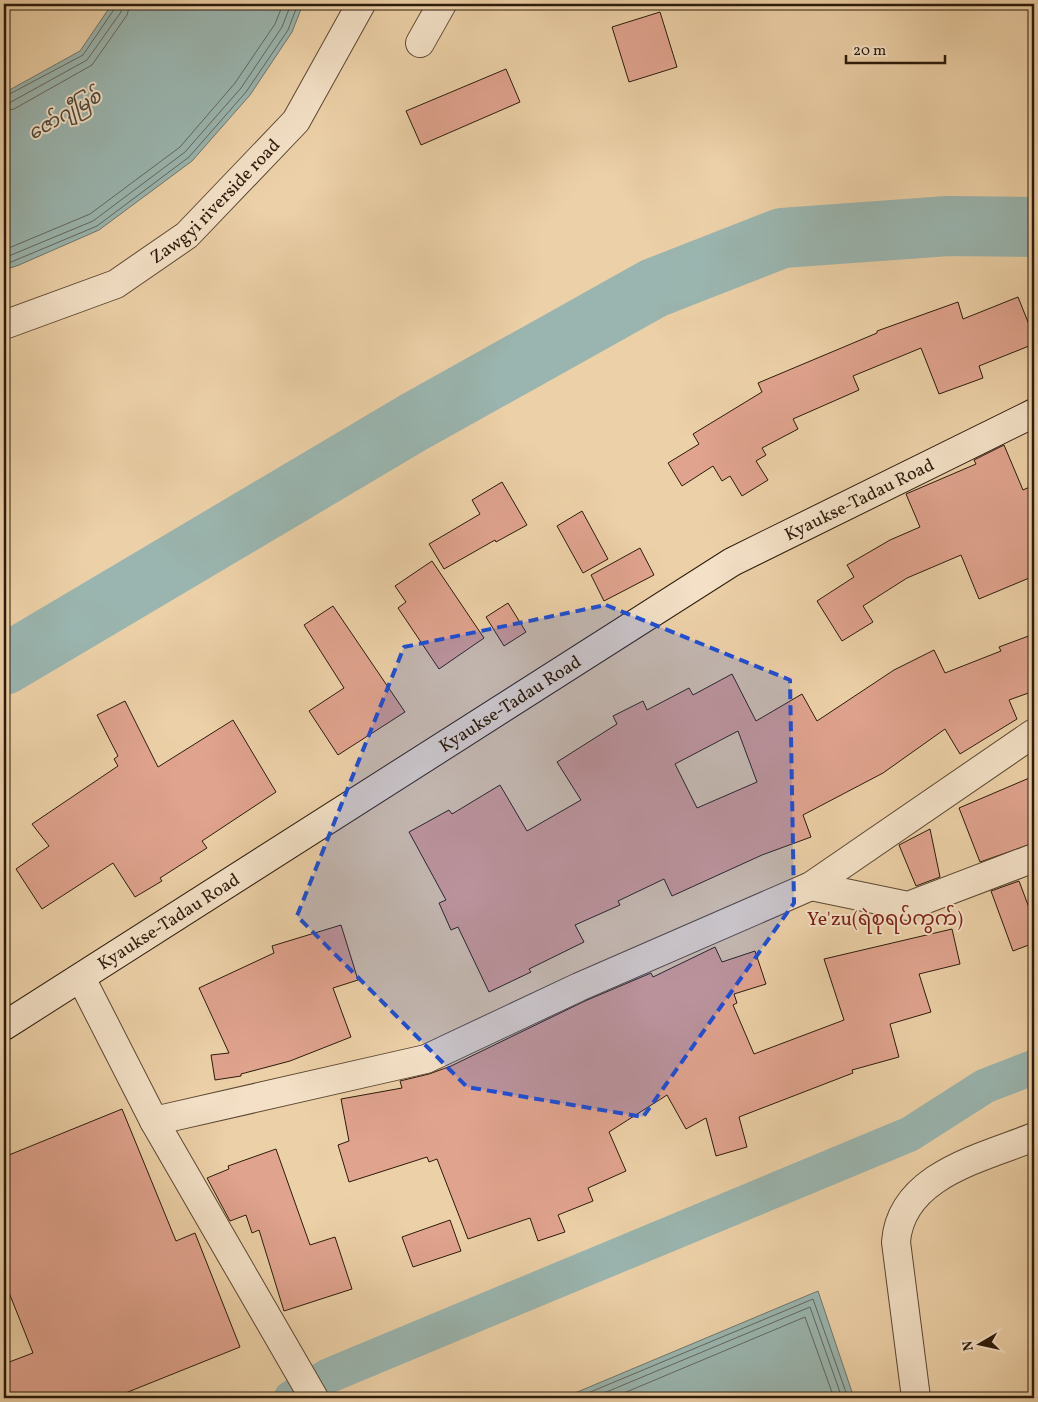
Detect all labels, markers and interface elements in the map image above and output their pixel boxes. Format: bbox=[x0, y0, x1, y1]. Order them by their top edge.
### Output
scale bar bbox=[846, 32, 944, 64]
text: 20 m bbox=[853, 41, 886, 62]
water label: ဇော်ဂျီမြစ် bbox=[22, 82, 108, 148]
street label: Zawgyi riverside road bbox=[146, 134, 287, 271]
street label: Kyaukse-Tadau Road bbox=[781, 453, 939, 548]
street label: Kyaukse-Tadau Road bbox=[435, 650, 587, 759]
street label: Kyaukse-Tadau Road bbox=[93, 868, 245, 977]
district label: Ye'zu(ရဲစုရပ်ကွက်) bbox=[807, 904, 963, 935]
north arrow bbox=[956, 1320, 1006, 1370]
text: N bbox=[958, 1339, 979, 1352]

